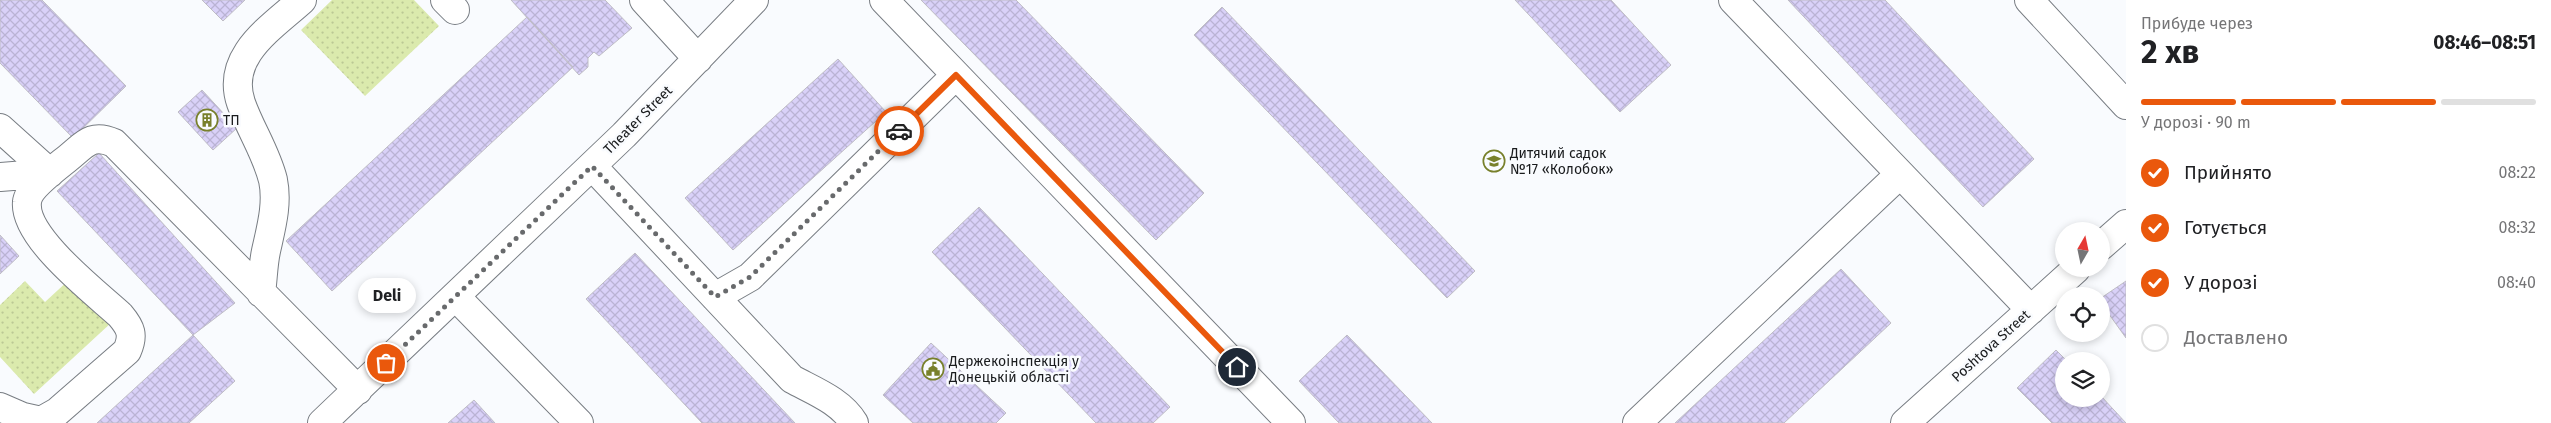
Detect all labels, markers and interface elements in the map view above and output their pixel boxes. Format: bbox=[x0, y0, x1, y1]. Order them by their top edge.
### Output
text: Прибуде через bbox=[2141, 14, 2253, 33]
text: 08:46–08:51 bbox=[2433, 31, 2536, 54]
text: 2 хв bbox=[2141, 33, 2199, 71]
street label: Theater Street bbox=[600, 81, 677, 158]
courier bbox=[874, 106, 924, 156]
building icon: ТП bbox=[195, 108, 219, 132]
place label: ТП bbox=[223, 112, 240, 129]
text: У дорозі · 90 m bbox=[2141, 113, 2251, 132]
icon: car bbox=[885, 117, 913, 145]
place label: Дитячий садок №17 «Колобок» bbox=[1509, 145, 1614, 178]
school or university icon: Дитячий садок №17 «Колобок» bbox=[1482, 149, 1506, 173]
icon: check bbox=[2141, 159, 2169, 187]
text: Прийнято bbox=[2184, 161, 2272, 184]
text: 08:22 bbox=[2499, 163, 2536, 182]
icon: check bbox=[2141, 214, 2169, 242]
text: Готується bbox=[2184, 216, 2267, 239]
text: 08:32 bbox=[2499, 218, 2536, 237]
north arrow bbox=[2055, 222, 2110, 278]
map controls bbox=[2055, 222, 2110, 407]
icon: check bbox=[2141, 269, 2169, 297]
text: У дорозі bbox=[2184, 271, 2258, 294]
text: 08:40 bbox=[2497, 273, 2536, 292]
callout: Deli bbox=[357, 278, 415, 313]
text: Deli bbox=[373, 286, 401, 305]
button: locate bbox=[2055, 287, 2110, 342]
street label: Poshtova Street bbox=[1948, 306, 2034, 386]
text: Доставлено bbox=[2184, 326, 2288, 349]
pin bbox=[365, 342, 407, 384]
pin bbox=[1216, 346, 1258, 388]
icon: bag bbox=[372, 349, 400, 377]
button: layers bbox=[2055, 352, 2110, 407]
place label: Держекоінспекція у Донецькій області bbox=[948, 353, 1079, 386]
icon: home bbox=[1223, 353, 1251, 381]
public building icon: Держекоінспекція у Донецькій області bbox=[921, 357, 945, 381]

